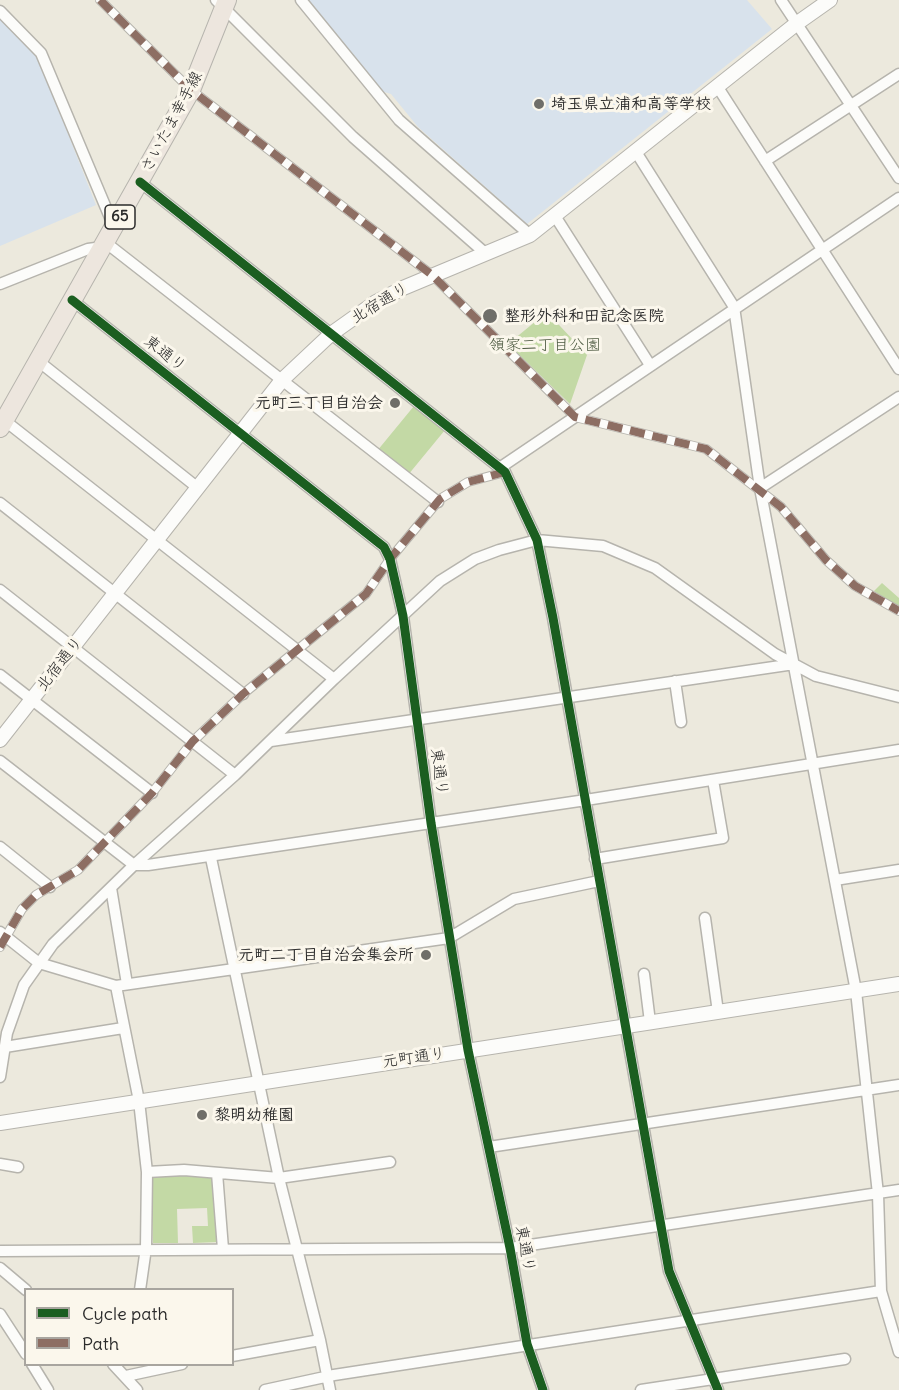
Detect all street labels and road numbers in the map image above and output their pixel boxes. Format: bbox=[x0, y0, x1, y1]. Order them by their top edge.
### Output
street label: さいたま幸手線 bbox=[137, 68, 207, 176]
road number: 65 bbox=[105, 205, 135, 229]
street label: 北宿通り bbox=[348, 278, 412, 328]
street label: 東通り bbox=[140, 332, 190, 376]
street label: 北宿通り bbox=[33, 633, 87, 695]
street label: 東通り bbox=[426, 747, 452, 797]
street label: 元町通り bbox=[381, 1044, 447, 1072]
street label: 東通り bbox=[511, 1224, 539, 1274]

